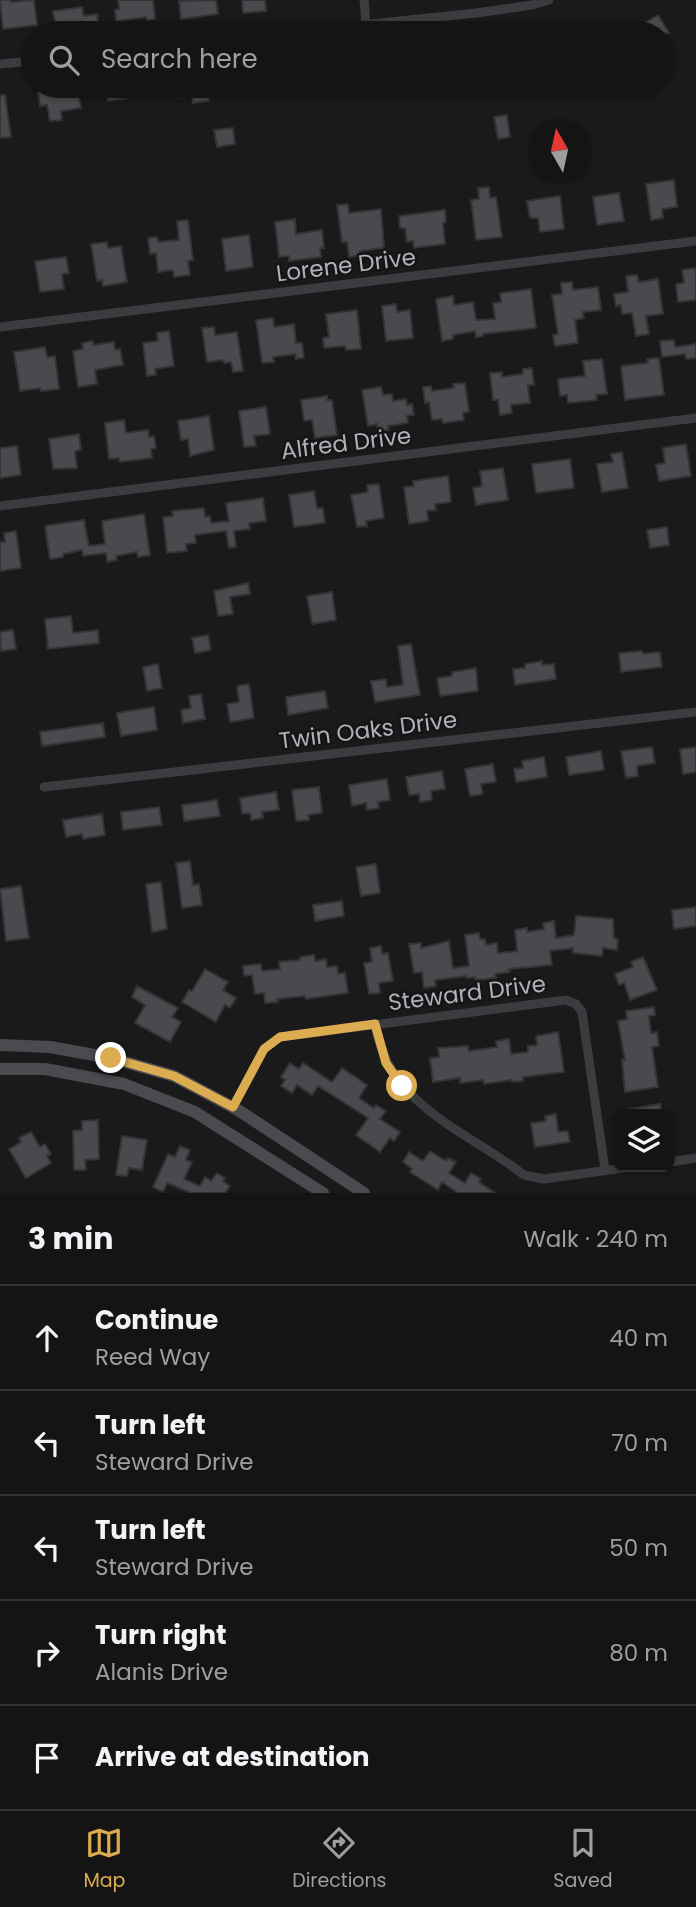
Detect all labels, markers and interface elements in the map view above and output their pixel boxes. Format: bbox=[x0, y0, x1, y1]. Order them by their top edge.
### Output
search box bbox=[21, 21, 675, 98]
icon: search bbox=[45, 41, 83, 79]
text: Search here bbox=[101, 41, 258, 77]
north arrow bbox=[528, 119, 591, 182]
street label: Lorene Drive bbox=[274, 241, 418, 289]
street label: Alfred Drive bbox=[279, 419, 413, 467]
street label: Twin Oaks Drive bbox=[277, 703, 459, 757]
street label: Steward Drive bbox=[386, 967, 548, 1019]
route end bbox=[95, 1042, 126, 1073]
route start bbox=[386, 1070, 417, 1101]
map controls bbox=[612, 1109, 675, 1172]
button: layers bbox=[612, 1109, 675, 1172]
text: 3 min bbox=[28, 1217, 113, 1260]
text: Walk · 240 m bbox=[523, 1223, 668, 1255]
text: Continue bbox=[95, 1302, 218, 1338]
icon: ahead bbox=[28, 1319, 66, 1357]
text: 40 m bbox=[609, 1322, 668, 1354]
text: Reed Way bbox=[95, 1341, 210, 1373]
text: Turn left bbox=[95, 1407, 206, 1443]
icon: left bbox=[28, 1424, 66, 1462]
text: 70 m bbox=[611, 1427, 668, 1459]
text: Steward Drive bbox=[95, 1446, 253, 1478]
text: Turn left bbox=[95, 1512, 206, 1548]
icon: left bbox=[28, 1529, 66, 1567]
text: 50 m bbox=[609, 1532, 668, 1564]
text: Steward Drive bbox=[95, 1551, 253, 1583]
text: Turn right bbox=[95, 1617, 227, 1653]
icon: right bbox=[28, 1634, 66, 1672]
text: 80 m bbox=[609, 1637, 668, 1669]
text: Alanis Drive bbox=[95, 1656, 228, 1688]
icon: arrive bbox=[28, 1739, 66, 1777]
text: Arrive at destination bbox=[95, 1739, 370, 1775]
tab: Map bbox=[83, 1824, 125, 1895]
tab: Directions bbox=[292, 1824, 387, 1895]
tab: Saved bbox=[553, 1824, 613, 1895]

